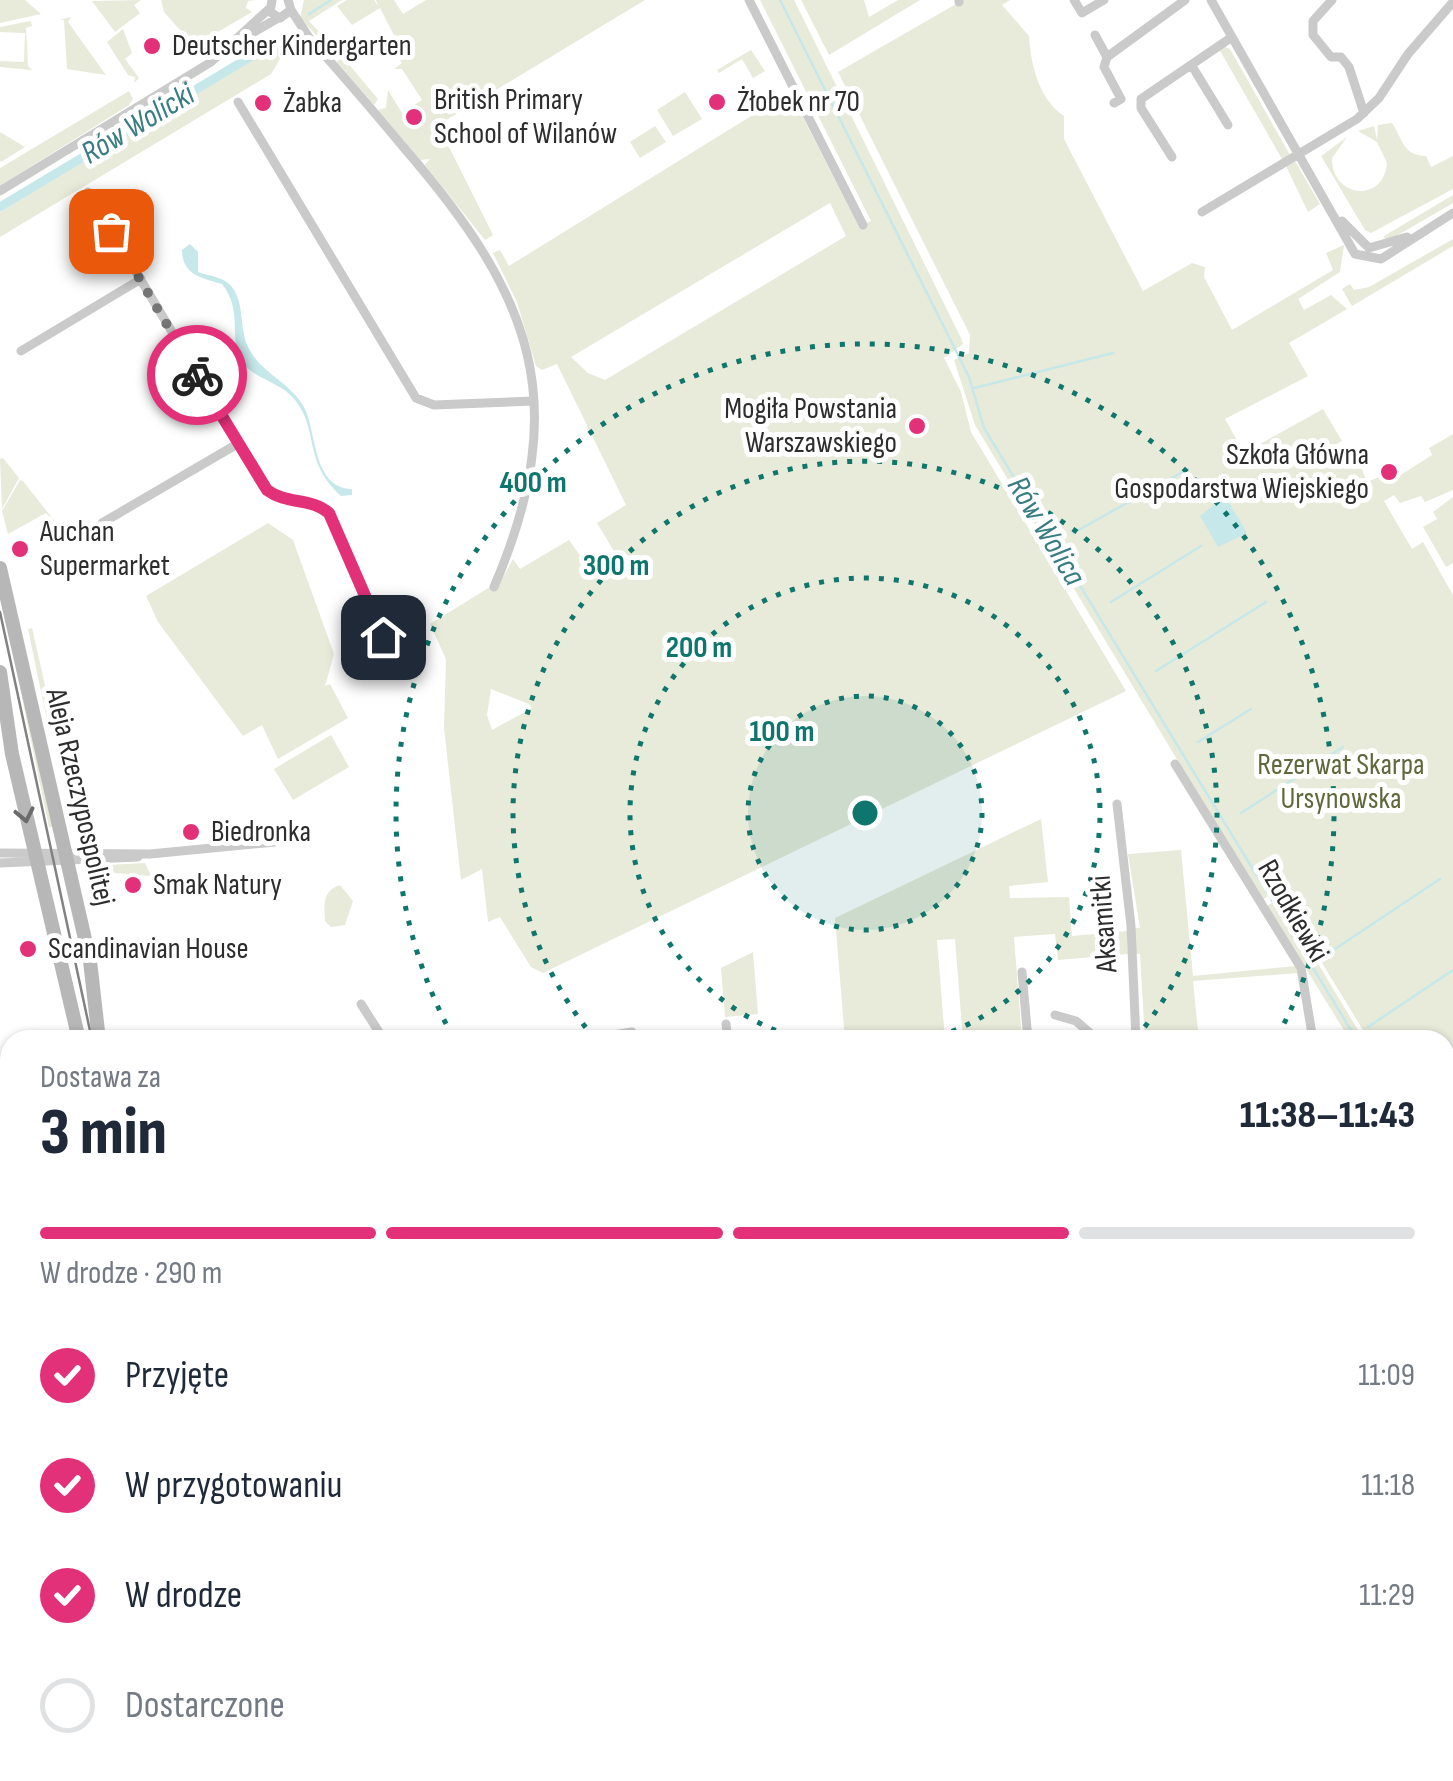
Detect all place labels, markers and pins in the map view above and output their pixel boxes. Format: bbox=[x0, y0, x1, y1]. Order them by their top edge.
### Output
place label: Deutscher Kindergarten bbox=[172, 28, 412, 64]
marker: Deutscher Kindergarten bbox=[141, 35, 163, 57]
place label: British Primary School of Wilanów bbox=[434, 82, 617, 152]
place label: Żłobek nr 70 bbox=[737, 84, 860, 120]
place label: Żabka bbox=[283, 85, 342, 121]
marker: Żłobek nr 70 bbox=[706, 91, 728, 113]
marker: Żabka bbox=[252, 92, 274, 114]
marker: British Primary School of Wilanów bbox=[403, 106, 425, 128]
pin bbox=[69, 189, 154, 274]
place label: Mogiła Powstania Warszawskiego bbox=[724, 391, 897, 461]
marker: Mogiła Powstania Warszawskiego bbox=[906, 415, 928, 437]
place label: Szkoła Główna Gospodarstwa Wiejskiego bbox=[1114, 437, 1369, 507]
marker: Szkoła Główna Gospodarstwa Wiejskiego bbox=[1378, 461, 1400, 483]
place label: Auchan Supermarket bbox=[39, 514, 170, 584]
marker: Auchan Supermarket bbox=[9, 538, 31, 560]
pin bbox=[341, 595, 426, 680]
centre of rings bbox=[847, 795, 883, 831]
place label: Biedronka bbox=[211, 814, 311, 850]
marker: Biedronka bbox=[180, 821, 202, 843]
place label: Smak Natury bbox=[153, 867, 282, 903]
marker: Smak Natury bbox=[122, 874, 144, 896]
place label: Scandinavian House bbox=[48, 931, 249, 967]
marker: Scandinavian House bbox=[17, 938, 39, 960]

